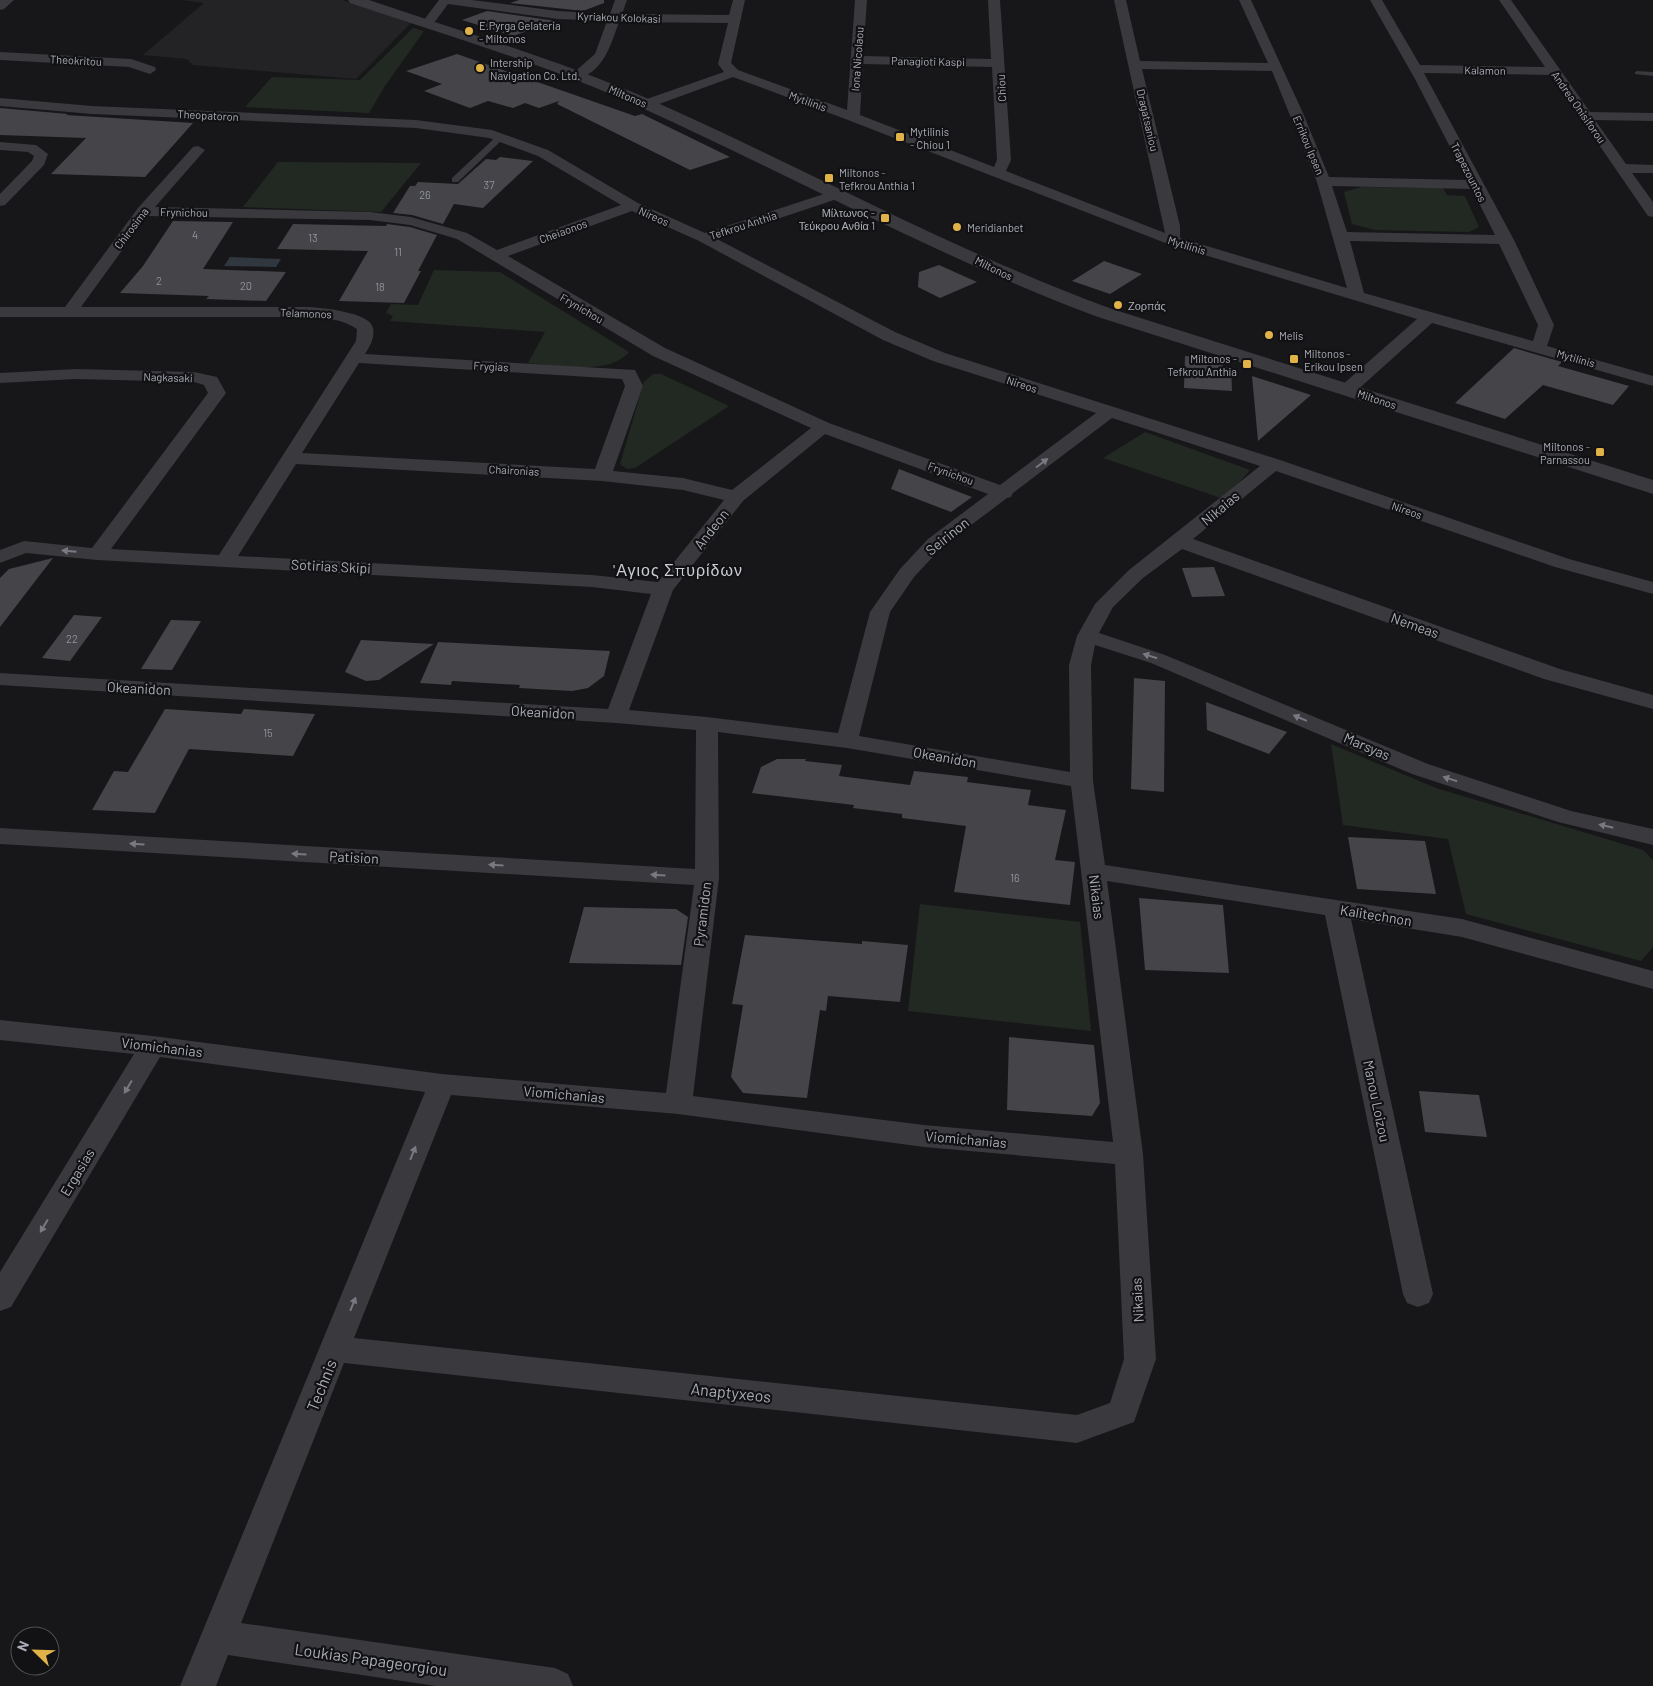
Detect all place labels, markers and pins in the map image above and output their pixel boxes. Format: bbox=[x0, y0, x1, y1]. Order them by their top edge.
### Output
place label: E.Pyrga Gelateria - Miltonos bbox=[479, 19, 561, 45]
marker: E.Pyrga Gelateria - Miltonos bbox=[463, 25, 475, 37]
place label: Intership Navigation Co. Ltd. bbox=[490, 56, 580, 82]
marker: Intership Navigation Co. Ltd. bbox=[474, 62, 486, 74]
place label: Mytilinis - Chiou 1 bbox=[910, 125, 950, 151]
marker: Mytilinis - Chiou 1 bbox=[894, 131, 906, 143]
place label: Miltonos - Tefkrou Anthia 1 bbox=[839, 166, 915, 192]
marker: Miltonos - Tefkrou Anthia 1 bbox=[823, 172, 835, 184]
place label: Μίλτωνος - Τεύκρου Ανθία 1 bbox=[799, 206, 875, 232]
marker: Μίλτωνος - Τεύκρου Ανθία 1 bbox=[879, 212, 891, 224]
marker: Meridianbet bbox=[951, 221, 963, 233]
place label: Meridianbet bbox=[967, 221, 1024, 234]
marker: Ζορπάς bbox=[1112, 299, 1124, 311]
place label: Ζορπάς bbox=[1128, 299, 1166, 312]
marker: Melis bbox=[1263, 329, 1275, 341]
place label: Melis bbox=[1279, 329, 1303, 342]
place label: Miltonos - Erikou Ipsen bbox=[1304, 347, 1363, 373]
place label: Miltonos - Tefkrou Anthia bbox=[1167, 352, 1237, 378]
marker: Miltonos - Erikou Ipsen bbox=[1288, 353, 1300, 365]
marker: Miltonos - Tefkrou Anthia bbox=[1241, 358, 1253, 370]
place label: Miltonos - Parnassou bbox=[1540, 440, 1590, 466]
marker: Miltonos - Parnassou bbox=[1594, 446, 1606, 458]

